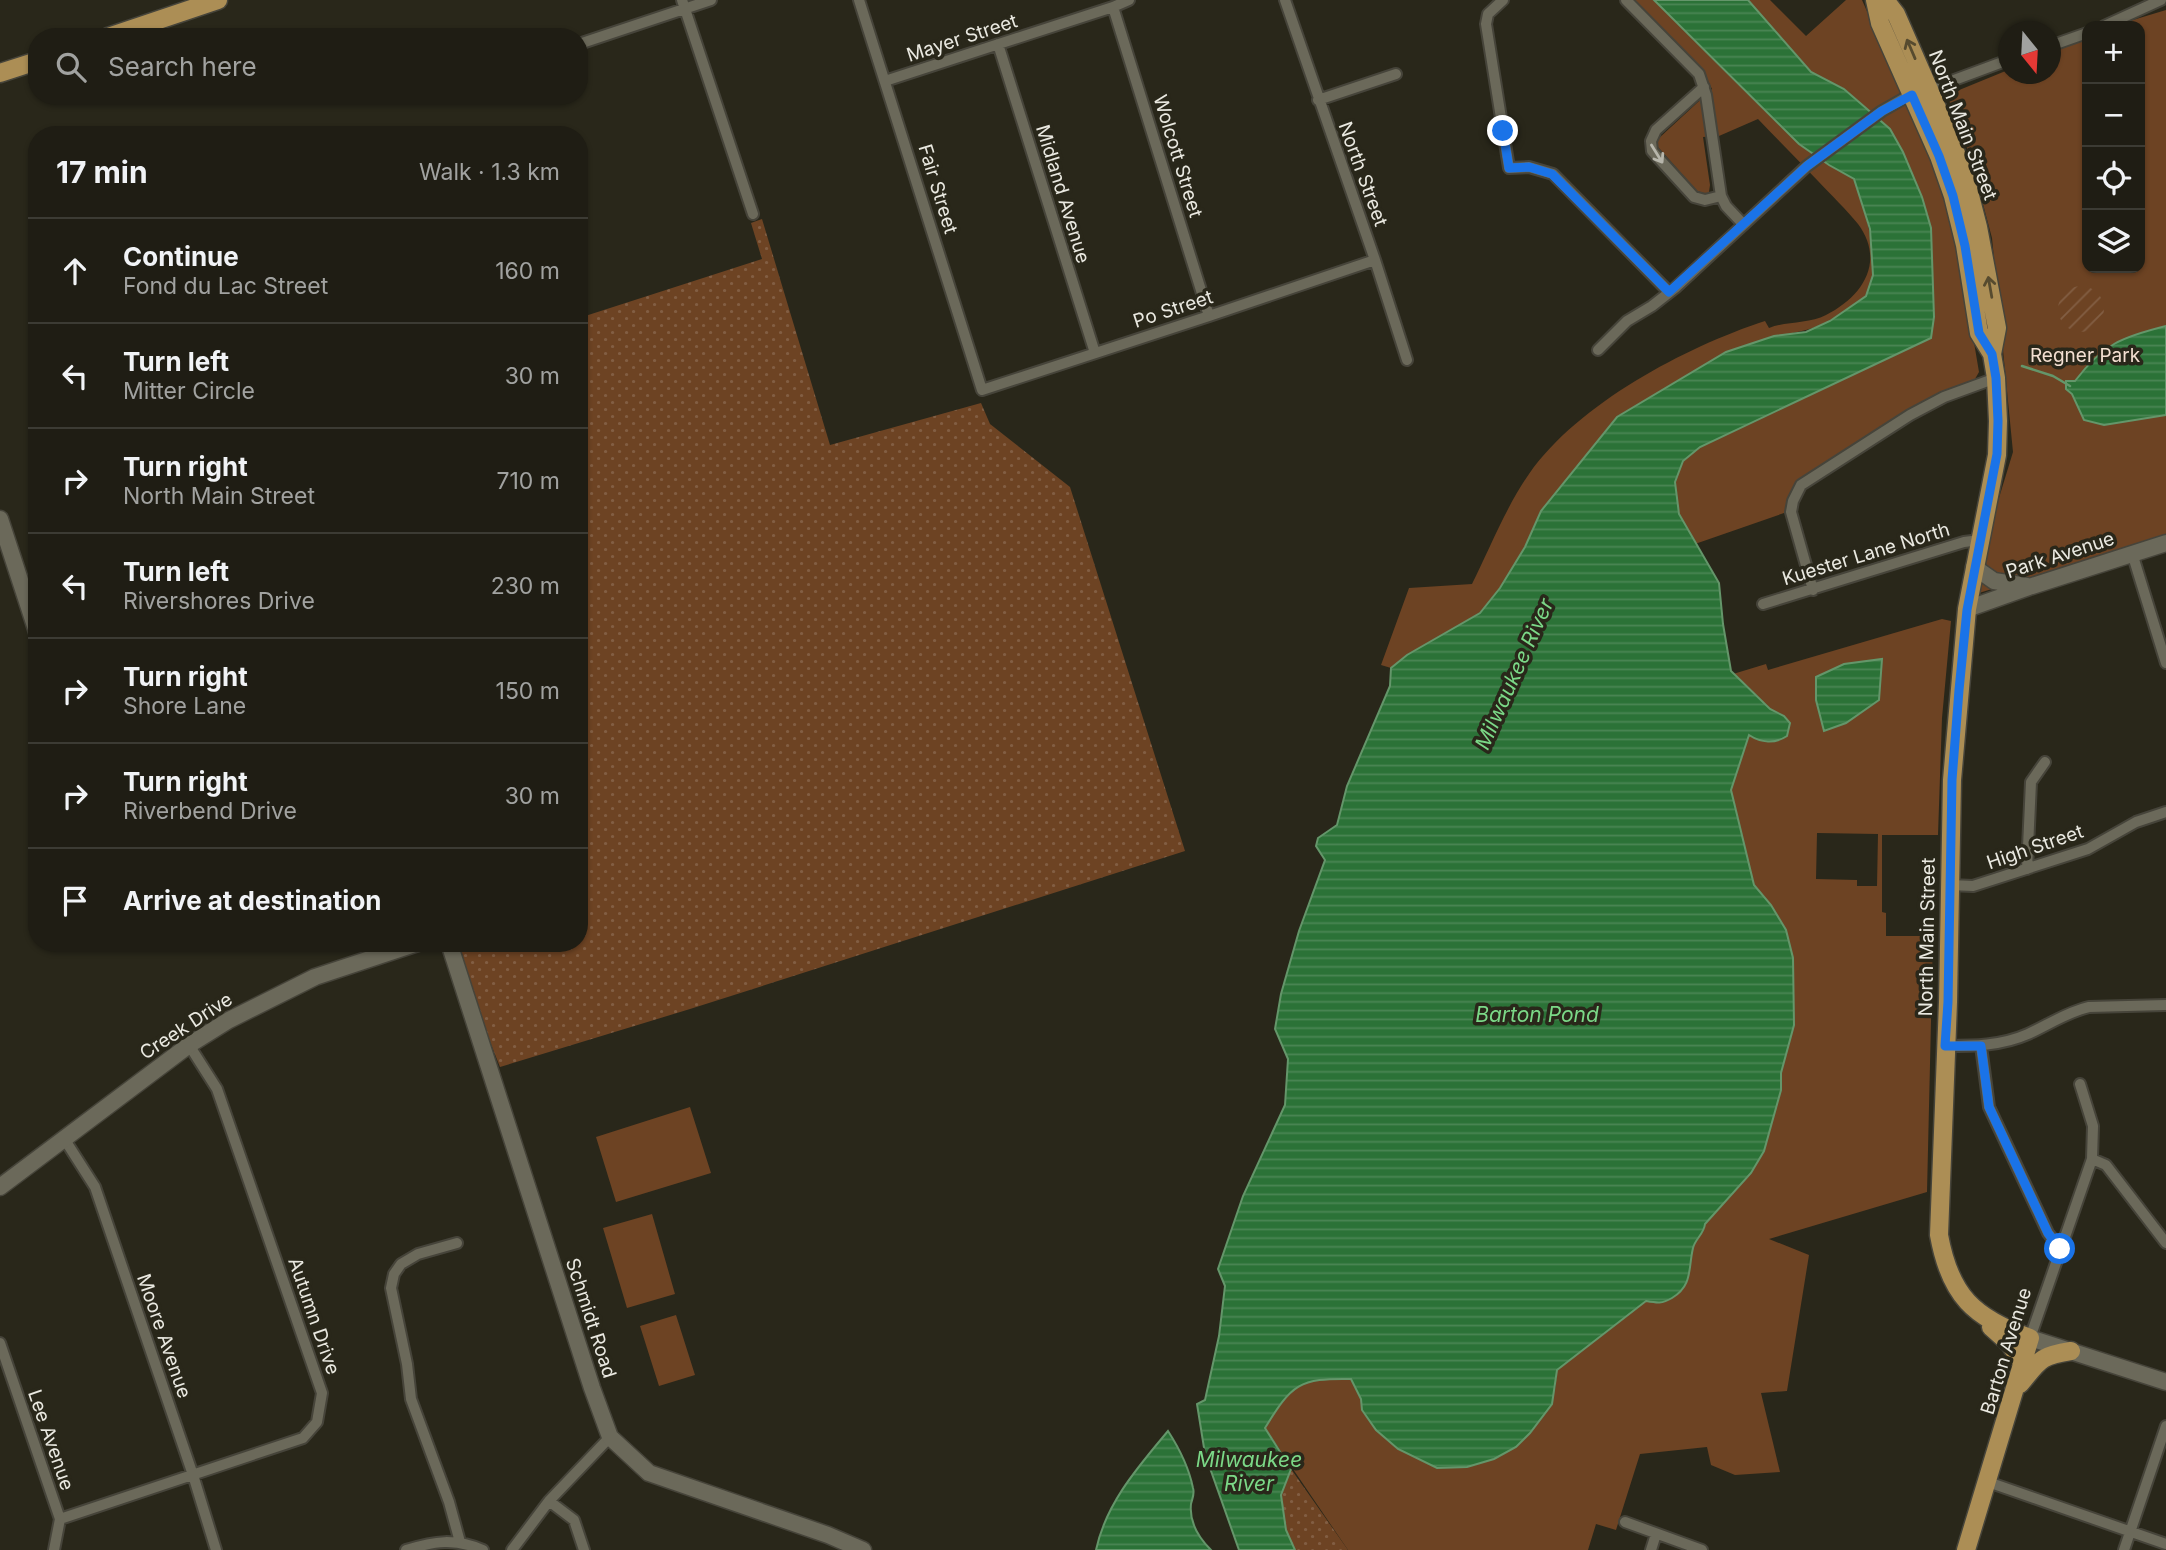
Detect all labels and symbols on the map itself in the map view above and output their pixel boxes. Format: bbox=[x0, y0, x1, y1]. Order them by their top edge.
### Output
street label: Mayer Street bbox=[904, 9, 1020, 67]
north arrow bbox=[1998, 21, 2061, 84]
one-way arrow bbox=[1904, 38, 1917, 60]
street label: North Main Street bbox=[1924, 47, 2002, 203]
street label: Wolcott Street bbox=[1148, 92, 1208, 220]
route end bbox=[1487, 115, 1518, 146]
street label: North Street bbox=[1333, 119, 1393, 229]
street label: Midland Avenue bbox=[1031, 122, 1095, 266]
street label: Fair Street bbox=[914, 142, 962, 236]
one-way arrow bbox=[1651, 144, 1665, 164]
one-way arrow bbox=[1982, 276, 1996, 299]
street label: Po Street bbox=[1130, 285, 1216, 333]
park label: Regner Park bbox=[2030, 344, 2141, 367]
street label: Kuester Lane North bbox=[1780, 518, 1952, 590]
street label: Park Avenue bbox=[2003, 527, 2117, 583]
water label: Milwaukee River bbox=[1470, 594, 1559, 753]
street label: High Street bbox=[1984, 820, 2086, 874]
street label: North Main Street bbox=[1914, 858, 1940, 1016]
street label: Creek Drive bbox=[135, 988, 237, 1064]
water label: Barton Pond bbox=[1475, 1002, 1599, 1027]
route start bbox=[2044, 1233, 2075, 1264]
street label: Autumn Drive bbox=[283, 1255, 345, 1377]
street label: Schmidt Road bbox=[561, 1255, 621, 1381]
street label: Moore Avenue bbox=[132, 1271, 196, 1401]
street label: Barton Avenue bbox=[1976, 1285, 2036, 1417]
street label: Lee Avenue bbox=[23, 1387, 79, 1493]
water label: Milwaukee River bbox=[1196, 1447, 1302, 1496]

